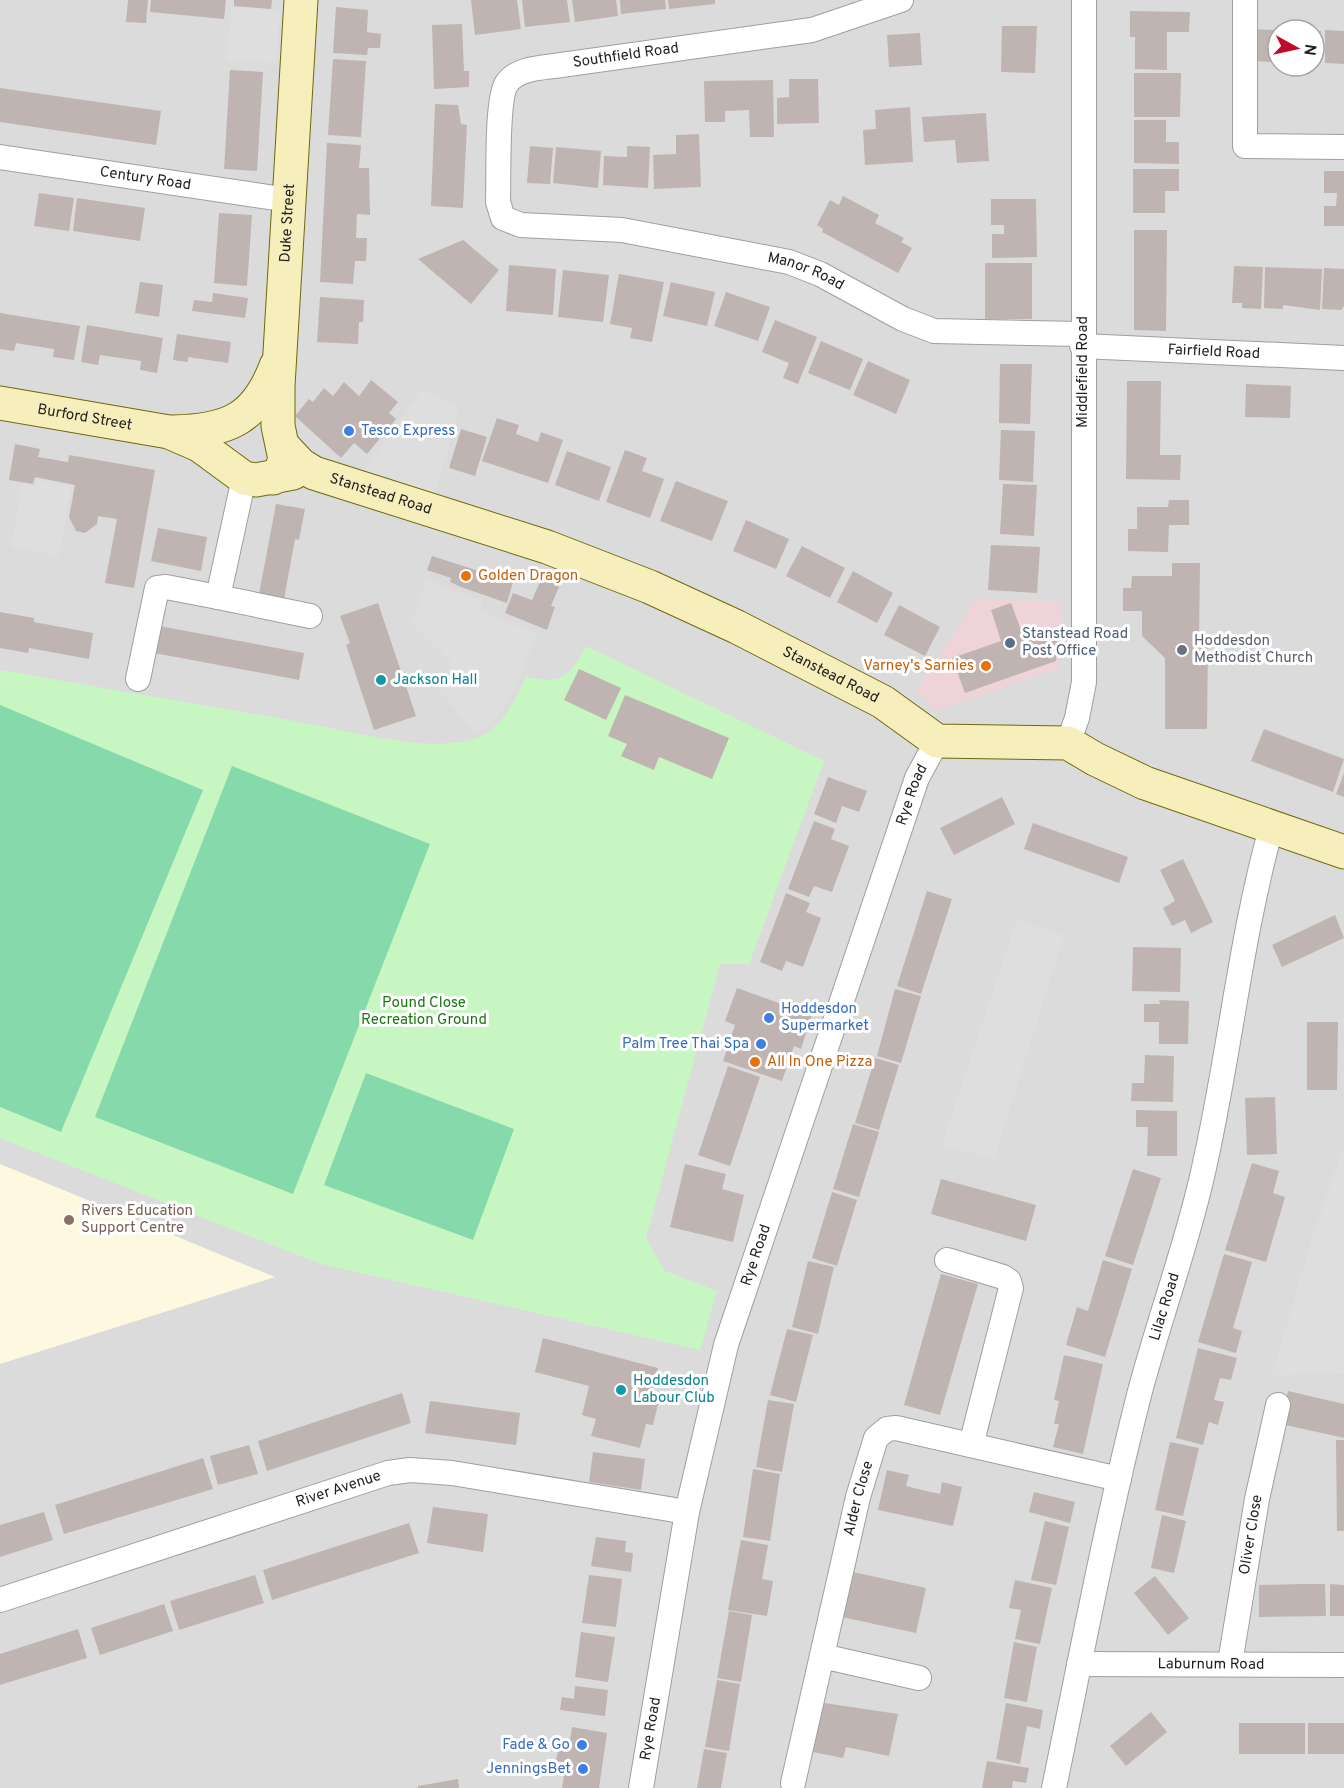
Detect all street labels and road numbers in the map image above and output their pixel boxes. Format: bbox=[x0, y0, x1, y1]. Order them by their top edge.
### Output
street label: Southfield Road bbox=[572, 39, 680, 73]
street label: Century Road bbox=[98, 162, 192, 195]
street label: Duke Street bbox=[276, 183, 300, 263]
street label: Manor Road bbox=[766, 249, 847, 295]
street label: Middlefield Road bbox=[1074, 316, 1093, 428]
street label: Fairfield Road bbox=[1167, 340, 1260, 364]
street label: Burford Street bbox=[36, 400, 134, 435]
street label: Stanstead Road bbox=[327, 469, 434, 519]
street label: Stanstead Road bbox=[779, 642, 882, 708]
street label: Rye Road bbox=[892, 761, 932, 828]
street label: Rye Road bbox=[737, 1222, 775, 1289]
street label: Lilac Road bbox=[1146, 1271, 1184, 1343]
street label: Alder Close bbox=[840, 1459, 878, 1538]
street label: River Avenue bbox=[293, 1466, 383, 1512]
street label: Oliver Close bbox=[1235, 1493, 1267, 1576]
street label: Laburnum Road bbox=[1157, 1655, 1265, 1674]
street label: Rye Road bbox=[636, 1696, 665, 1762]

